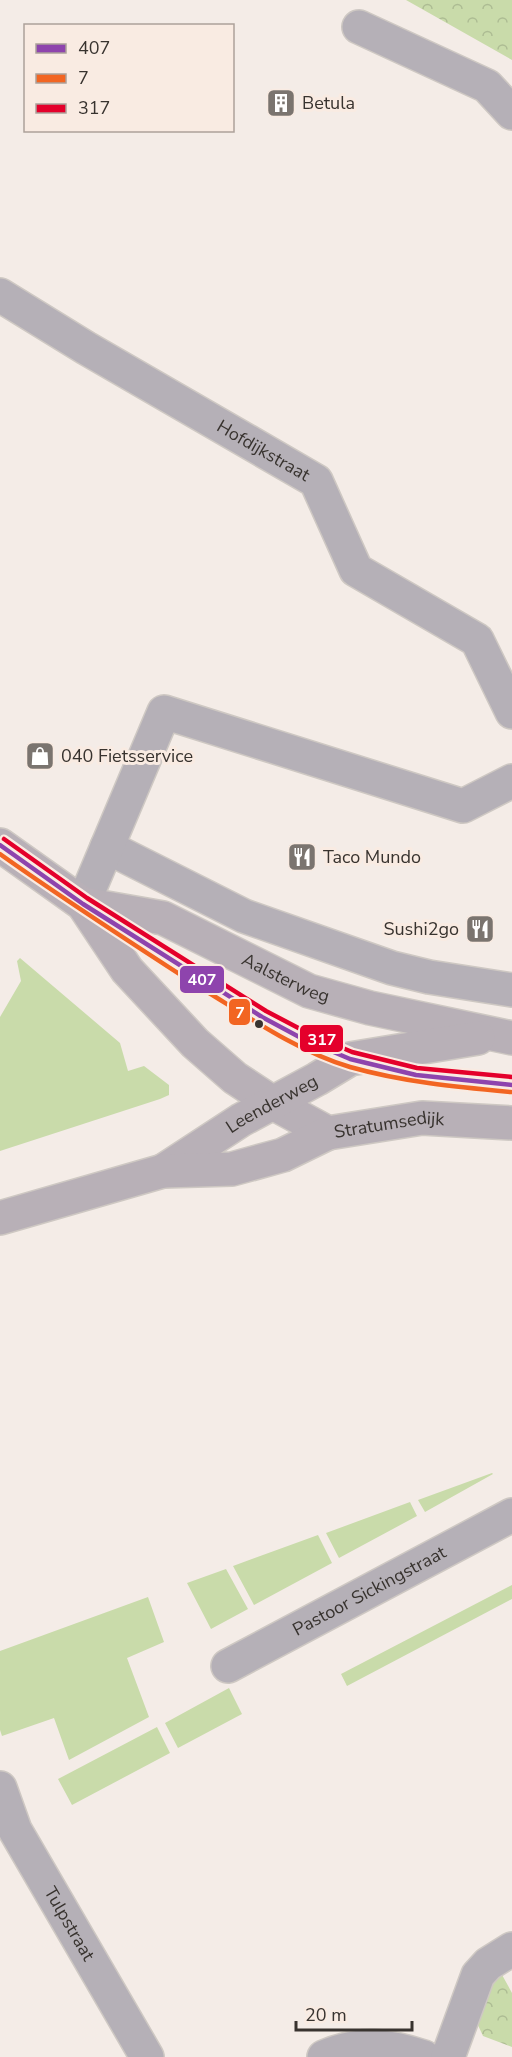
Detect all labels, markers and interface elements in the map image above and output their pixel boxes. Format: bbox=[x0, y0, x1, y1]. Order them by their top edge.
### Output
legend bbox=[24, 24, 234, 132]
text: 407 bbox=[78, 36, 110, 60]
text: 7 bbox=[78, 66, 89, 90]
building icon: Betula bbox=[265, 87, 297, 119]
place label: Betula bbox=[302, 91, 355, 115]
text: 317 bbox=[78, 96, 110, 120]
street label: Hofdijkstraat bbox=[213, 414, 315, 487]
shop icon: 040 Fietsservice bbox=[24, 740, 56, 772]
place label: 040 Fietsservice bbox=[61, 744, 193, 768]
restaurant icon: Taco Mundo bbox=[286, 841, 318, 873]
place label: Taco Mundo bbox=[323, 845, 421, 869]
restaurant icon: Sushi2go bbox=[464, 913, 496, 945]
place label: Sushi2go bbox=[383, 917, 459, 941]
street label: Aalsterweg bbox=[238, 947, 332, 1008]
line badge: 407 bbox=[179, 965, 225, 994]
text: 407 bbox=[188, 969, 216, 991]
line badge: 7 bbox=[228, 998, 251, 1026]
text: 7 bbox=[235, 1002, 245, 1024]
unlabelled marker bbox=[253, 1018, 265, 1030]
line badge: 317 bbox=[299, 1024, 344, 1053]
text: 317 bbox=[308, 1029, 336, 1051]
street label: Leenderweg bbox=[221, 1069, 322, 1139]
street label: Stratumsedijk bbox=[332, 1105, 446, 1144]
street label: Pastoor Sickingstraat bbox=[288, 1540, 451, 1642]
street label: Tulpstraat bbox=[38, 1882, 101, 1966]
scale bar bbox=[296, 1994, 412, 2032]
text: 20 m bbox=[305, 2003, 347, 2027]

